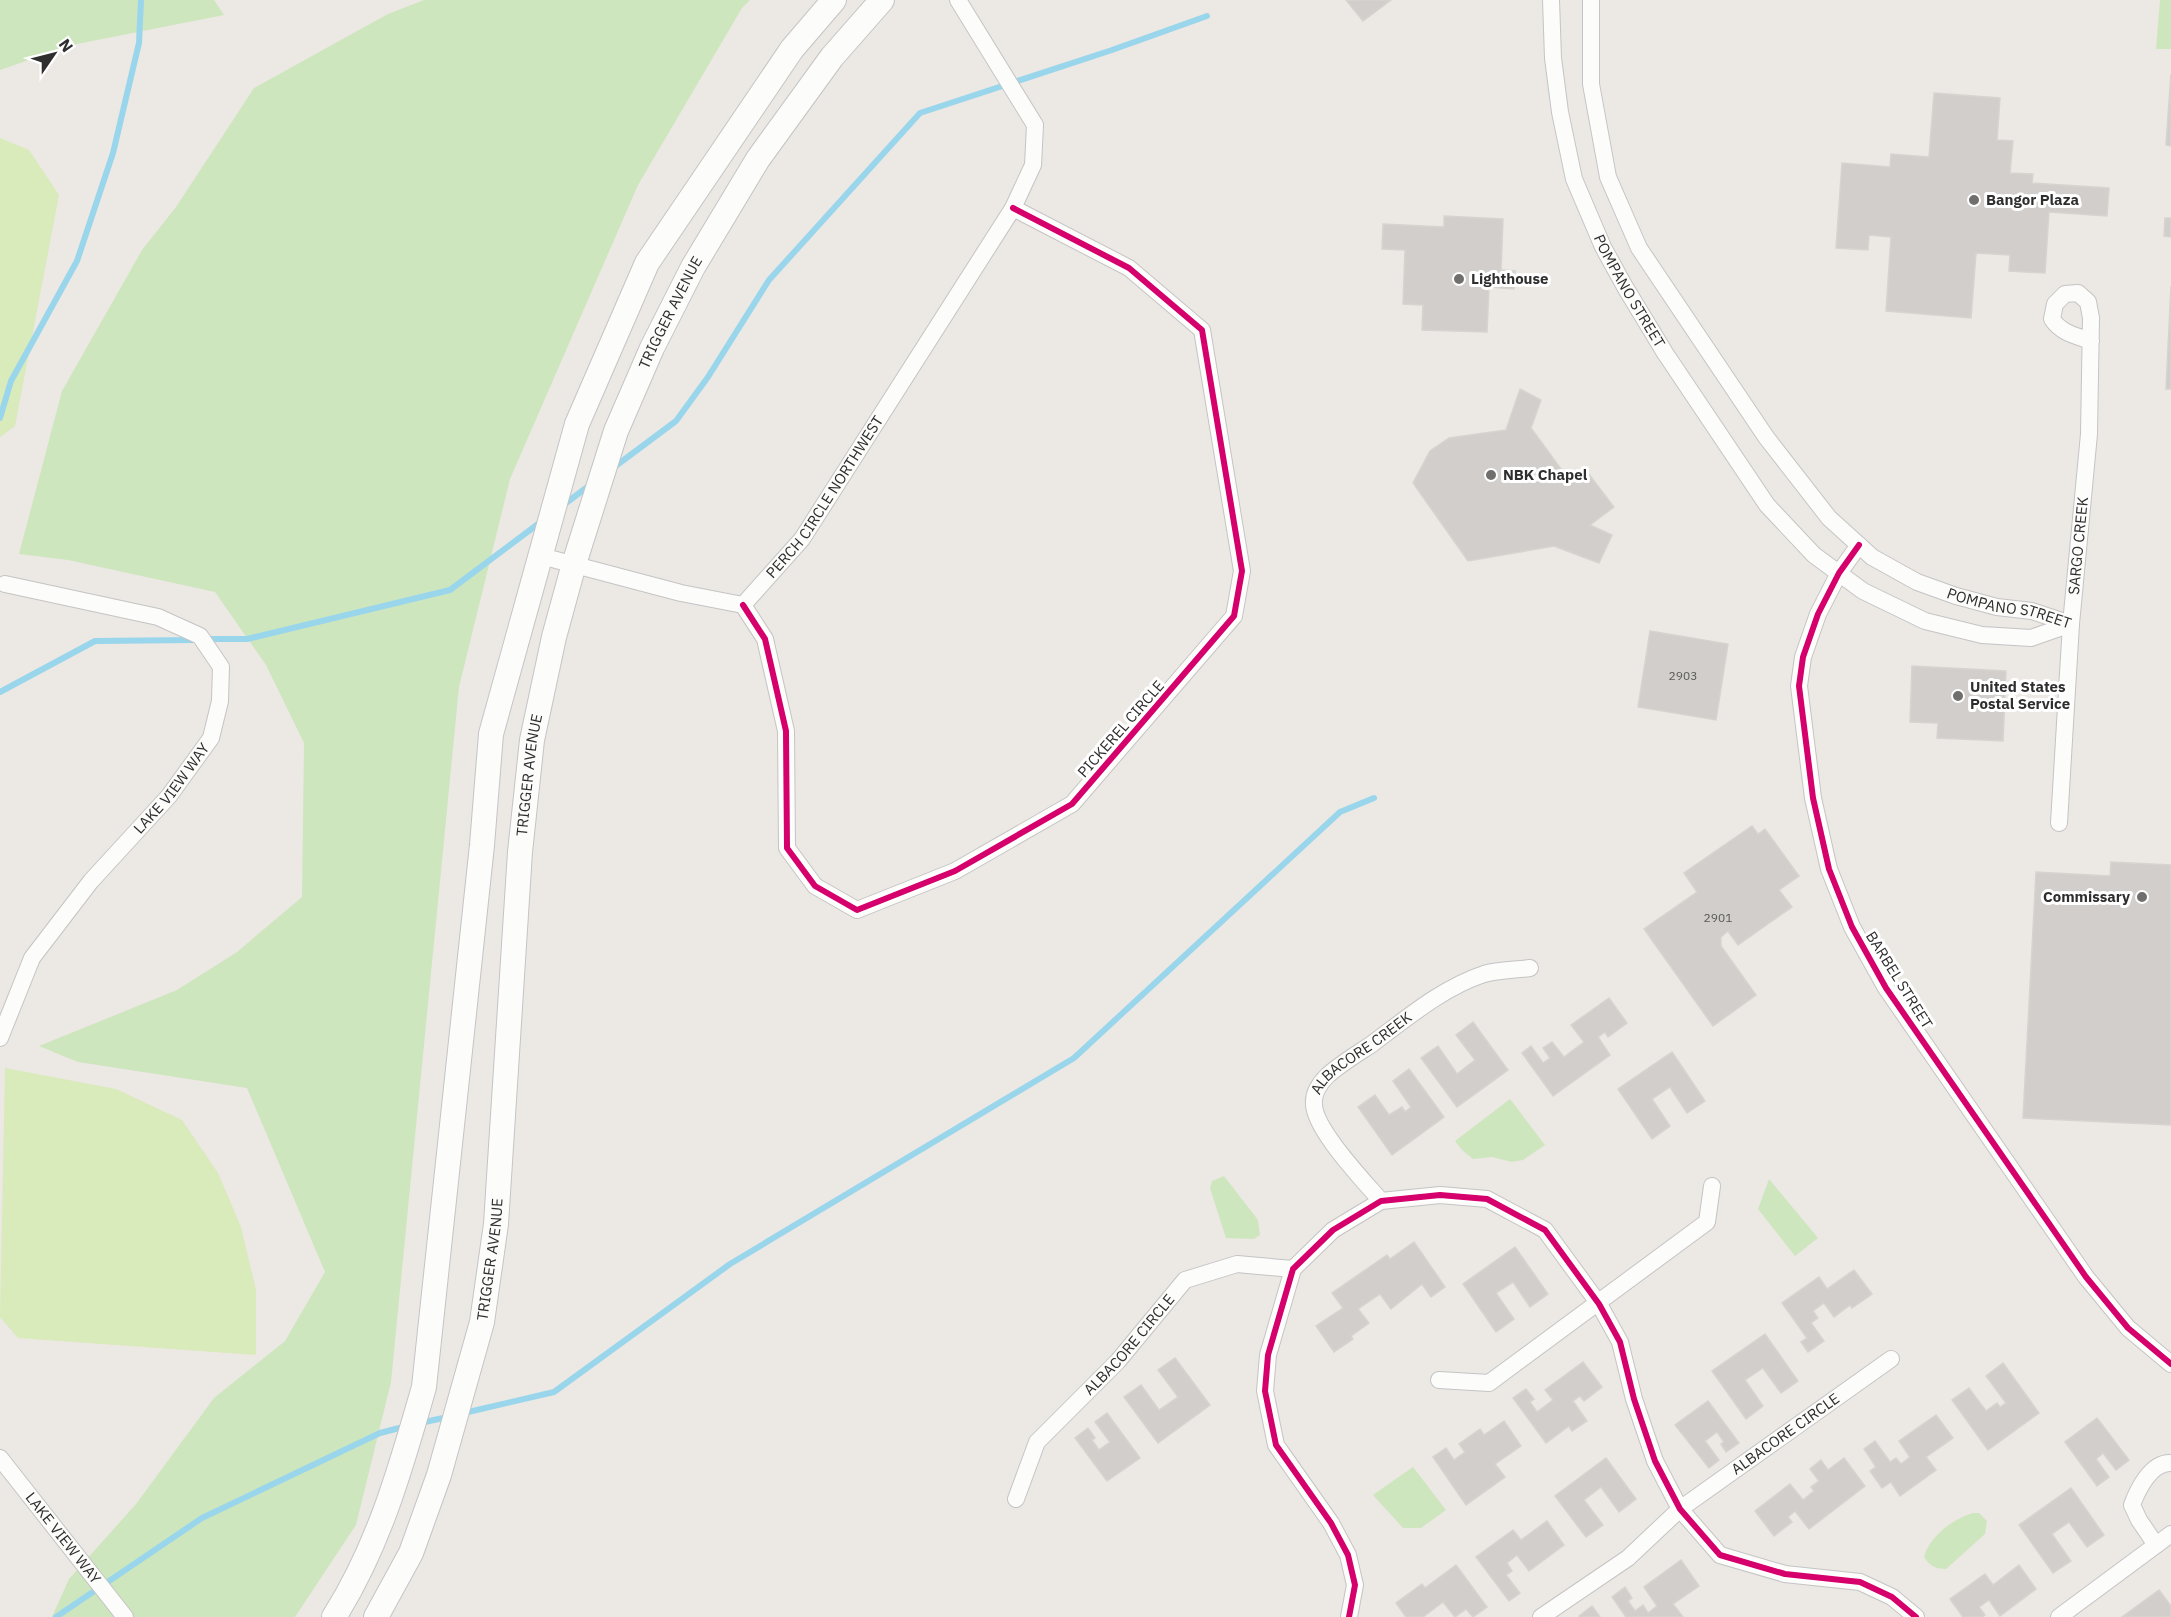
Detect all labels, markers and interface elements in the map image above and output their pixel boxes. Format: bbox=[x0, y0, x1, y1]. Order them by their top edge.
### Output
north arrow bbox=[24, 24, 84, 84]
text: N bbox=[55, 35, 78, 56]
place label: Bangor Plaza bbox=[1986, 190, 2079, 209]
marker: Bangor Plaza bbox=[1967, 193, 1981, 207]
street label: POMPANO STREET bbox=[1590, 231, 1670, 351]
street label: TRIGGER AVENUE bbox=[634, 253, 706, 372]
place label: Lighthouse bbox=[1471, 269, 1549, 288]
marker: Lighthouse bbox=[1452, 272, 1466, 286]
street label: PERCH CIRCLE NORTHWEST bbox=[762, 412, 887, 582]
place label: NBK Chapel bbox=[1503, 465, 1588, 484]
marker: NBK Chapel bbox=[1484, 468, 1498, 482]
street label: SARGO CREEK bbox=[2064, 495, 2092, 596]
street label: POMPANO STREET bbox=[1944, 584, 2074, 633]
house number: 2903 bbox=[1669, 668, 1697, 683]
street label: PICKEREL CIRCLE bbox=[1073, 676, 1168, 781]
place label: United States Postal Service bbox=[1970, 677, 2070, 713]
marker: United States Postal Service bbox=[1951, 689, 1965, 703]
street label: TRIGGER AVENUE bbox=[512, 712, 546, 837]
street label: LAKE VIEW WAY bbox=[129, 739, 213, 838]
place label: Commissary bbox=[2043, 887, 2130, 906]
marker: Commissary bbox=[2135, 890, 2149, 904]
house number: 2901 bbox=[1704, 910, 1732, 925]
street label: BARBEL STREET bbox=[1862, 928, 1937, 1032]
street label: ALBACORE CREEK bbox=[1306, 1007, 1416, 1097]
street label: TRIGGER AVENUE bbox=[472, 1197, 507, 1322]
street label: ALBACORE CIRCLE bbox=[1080, 1290, 1178, 1399]
street label: ALBACORE CIRCLE bbox=[1727, 1389, 1843, 1478]
street label: LAKE VIEW WAY bbox=[22, 1488, 105, 1587]

